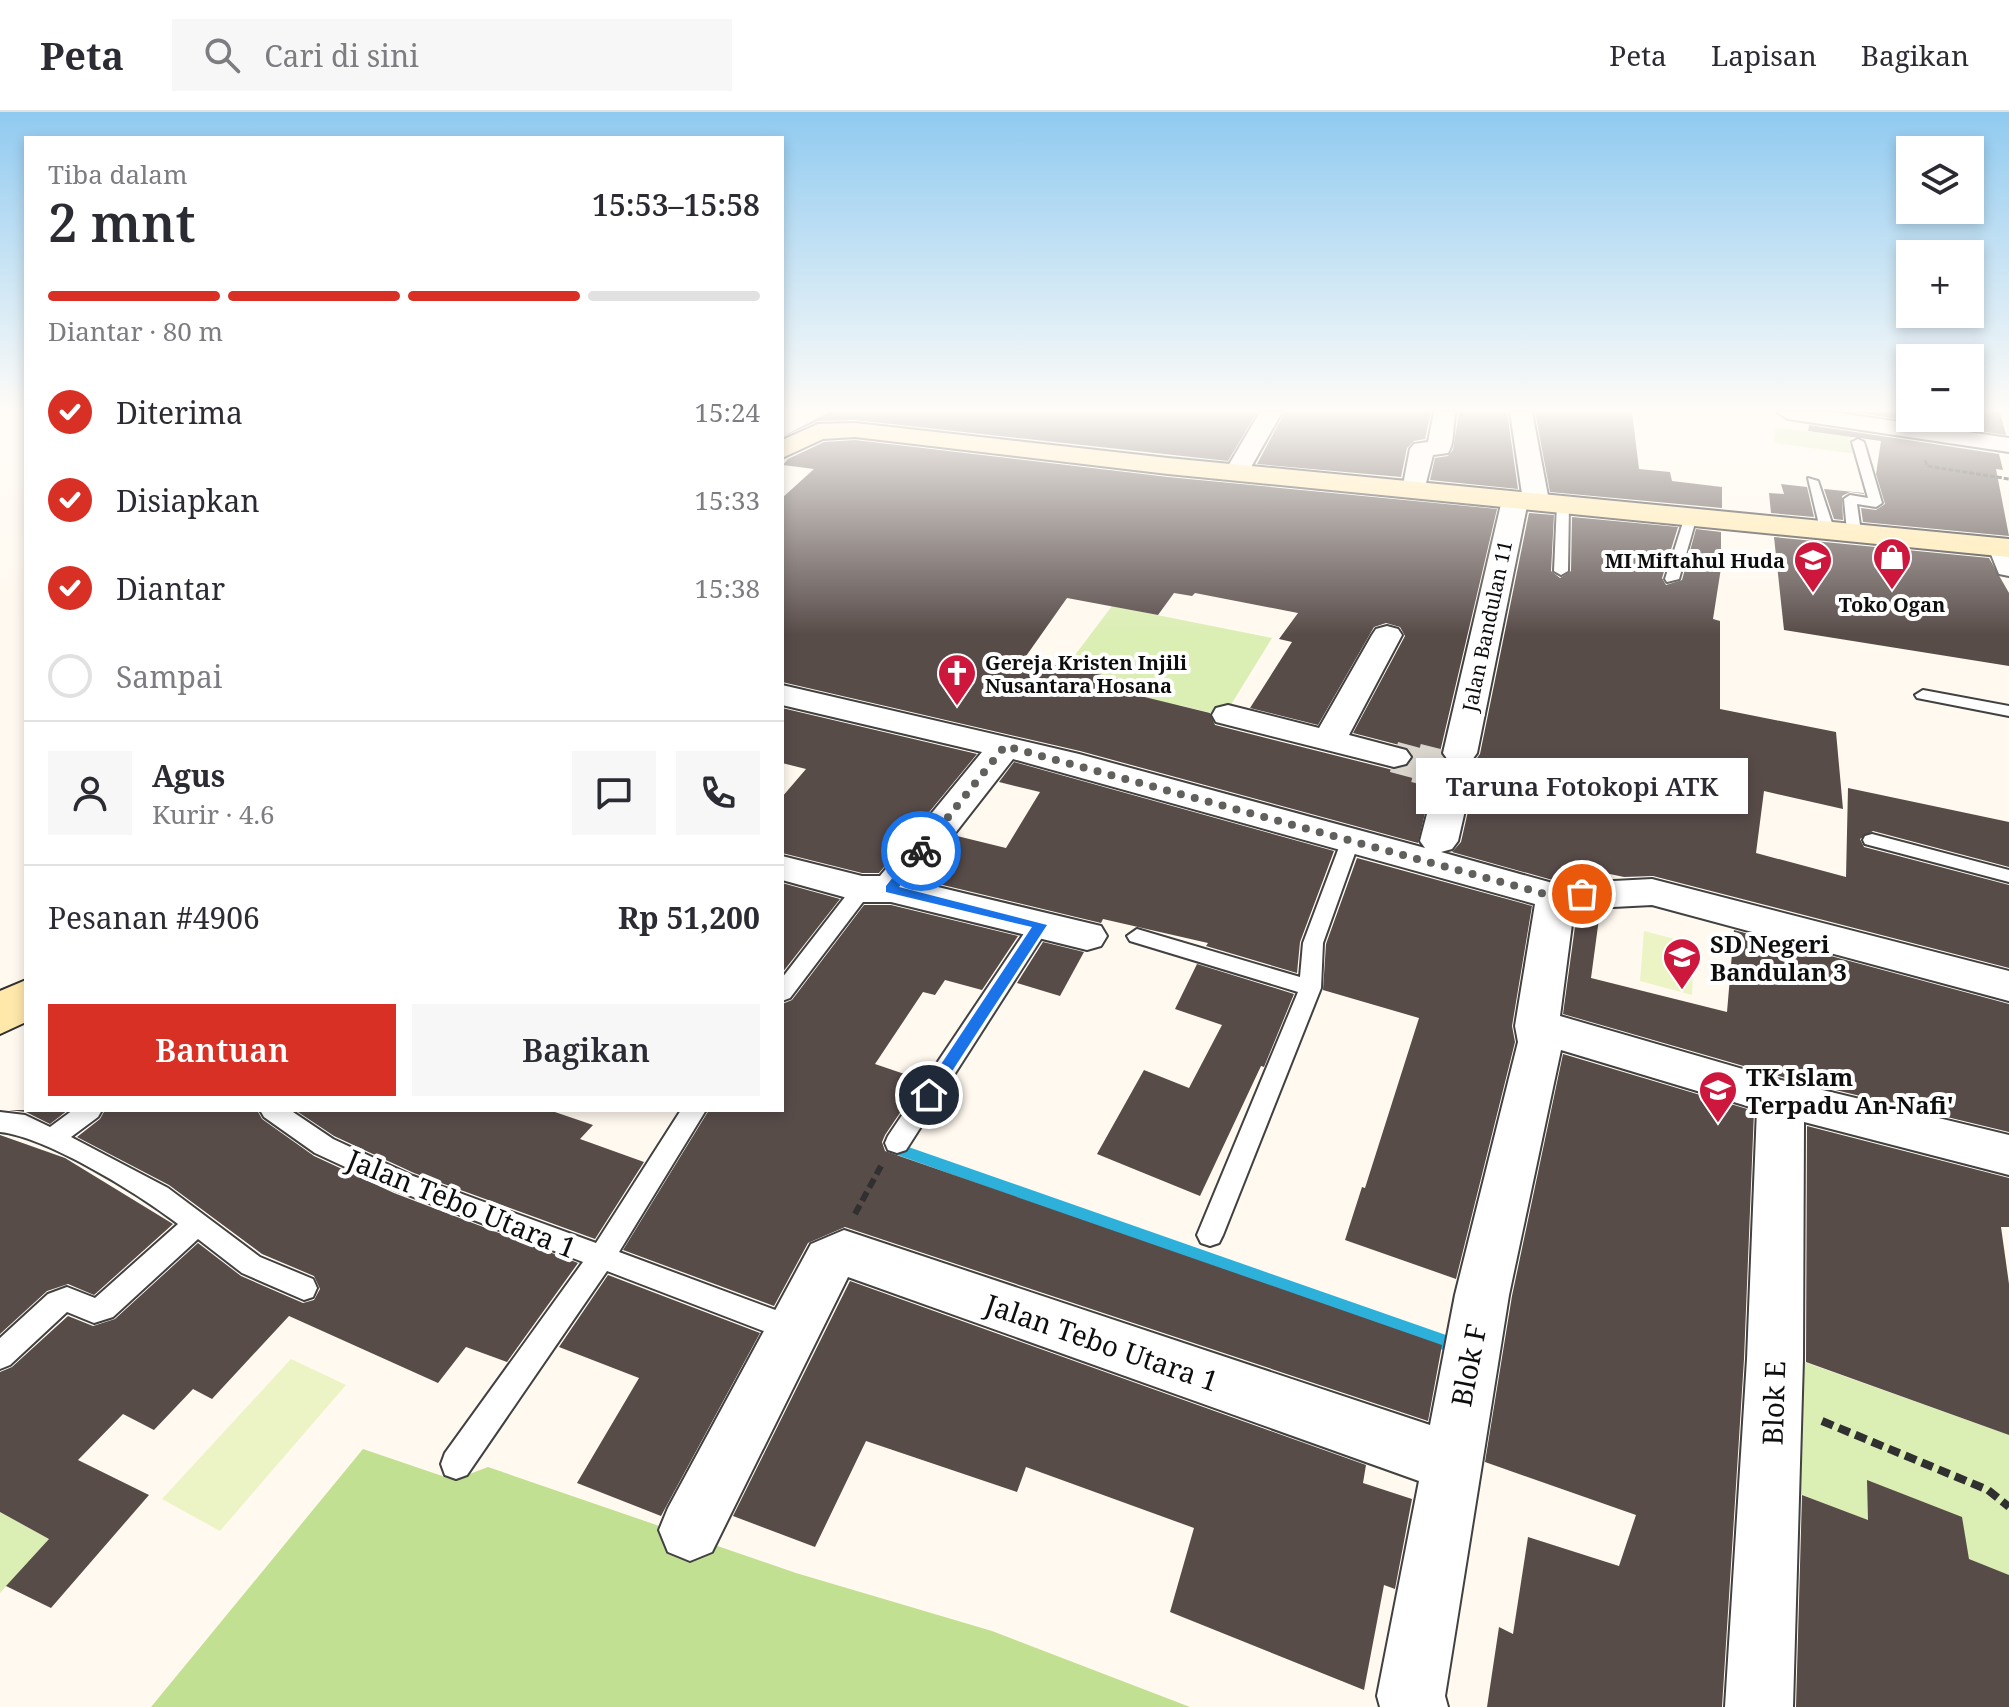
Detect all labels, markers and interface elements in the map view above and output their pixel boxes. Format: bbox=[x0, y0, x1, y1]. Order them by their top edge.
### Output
search box bbox=[172, 19, 732, 91]
text: Peta bbox=[40, 29, 124, 81]
icon: search bbox=[200, 33, 244, 77]
text: Cari di sini bbox=[264, 35, 419, 76]
text: Peta bbox=[1609, 36, 1667, 74]
text: Lapisan bbox=[1711, 36, 1817, 74]
text: Bagikan bbox=[1861, 36, 1969, 74]
map controls bbox=[1896, 136, 1984, 432]
button: layers bbox=[1896, 136, 1984, 224]
text: Tiba dalam bbox=[48, 156, 188, 192]
text: 15:53–15:58 bbox=[592, 184, 760, 225]
text: 2 mnt bbox=[48, 186, 196, 257]
button: + bbox=[1896, 240, 1984, 328]
text: Diantar · 80 m bbox=[48, 313, 223, 349]
button: − bbox=[1896, 344, 1984, 432]
icon: check bbox=[48, 390, 92, 434]
text: Diterima bbox=[116, 392, 243, 433]
text: 15:24 bbox=[694, 394, 760, 430]
icon: check bbox=[48, 478, 92, 522]
text: Disiapkan bbox=[116, 480, 260, 521]
text: 15:33 bbox=[694, 482, 760, 518]
shop icon: Toko Ogan bbox=[1871, 536, 1913, 591]
street label: Jalan Bandulan 11 bbox=[1455, 538, 1518, 715]
school or university icon: MI Miftahul Huda bbox=[1792, 539, 1834, 594]
place label: MI Miftahul Huda bbox=[1605, 547, 1785, 574]
icon: check bbox=[48, 566, 92, 610]
text: Diantar bbox=[116, 568, 225, 609]
text: 15:38 bbox=[694, 570, 760, 606]
place label: Toko Ogan bbox=[1839, 591, 1945, 618]
place label: Gereja Kristen Injili Nusantara Hosana bbox=[985, 649, 1187, 699]
church icon: Gereja Kristen Injili Nusantara Hosana bbox=[936, 652, 978, 707]
text: Sampai bbox=[116, 656, 222, 697]
button: person bbox=[48, 751, 132, 835]
button: chat bbox=[572, 751, 656, 835]
button: phone bbox=[676, 751, 760, 835]
text: Agus bbox=[152, 755, 225, 796]
callout: Taruna Fotokopi ATK bbox=[1416, 758, 1748, 814]
text: Taruna Fotokopi ATK bbox=[1446, 768, 1718, 804]
text: Kurir · 4.6 bbox=[152, 796, 275, 832]
courier bbox=[881, 811, 961, 891]
icon: bike bbox=[899, 829, 943, 873]
pin bbox=[1548, 860, 1616, 928]
icon: bag bbox=[1560, 872, 1604, 916]
text: Pesanan #4906 bbox=[48, 897, 260, 938]
text: Rp 51,200 bbox=[618, 897, 760, 938]
place label: SD Negeri Bandulan 3 bbox=[1710, 927, 1847, 988]
school or university icon: SD Negeri Bandulan 3 bbox=[1661, 936, 1703, 991]
button: Bantuan bbox=[48, 1004, 396, 1096]
button: Bagikan bbox=[412, 1004, 760, 1096]
place label: TK Islam Terpadu An-Nafi' bbox=[1746, 1060, 1954, 1121]
pin bbox=[895, 1061, 963, 1129]
school or university icon: TK Islam Terpadu An-Nafi' bbox=[1697, 1069, 1739, 1124]
icon: home bbox=[907, 1073, 951, 1117]
street label: Jalan Tebo Utara 1 bbox=[341, 1139, 582, 1266]
street label: Jalan Tebo Utara 1 bbox=[980, 1284, 1224, 1400]
street label: Blok F bbox=[1441, 1320, 1495, 1410]
street label: Blok E bbox=[1753, 1360, 1793, 1446]

